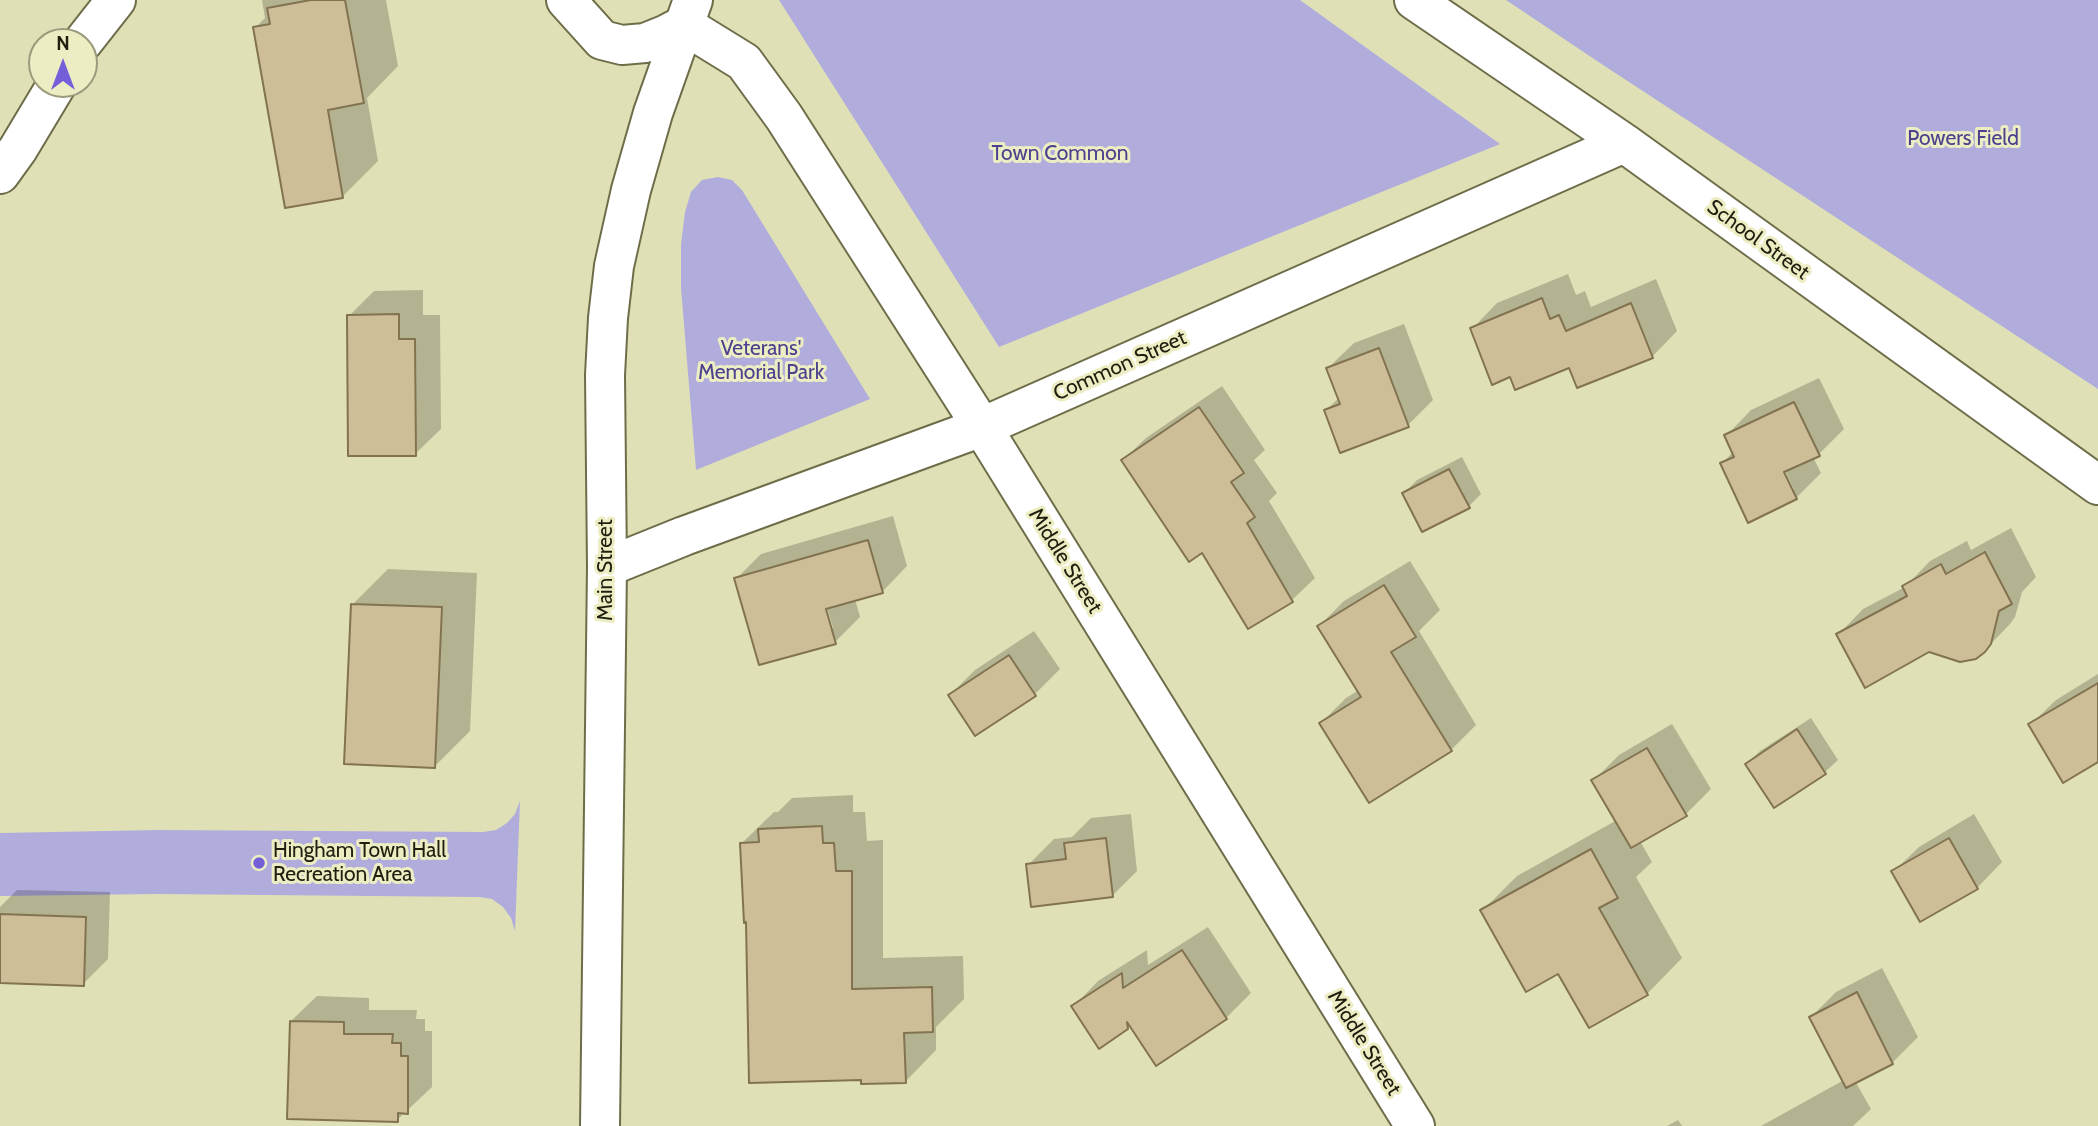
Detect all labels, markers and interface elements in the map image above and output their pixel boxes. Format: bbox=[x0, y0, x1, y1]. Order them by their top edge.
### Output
north arrow bbox=[28, 28, 98, 98]
text: N bbox=[56, 32, 70, 55]
park label: Powers Field bbox=[1907, 126, 2019, 152]
park label: Town Common bbox=[992, 141, 1128, 167]
street label: School Street bbox=[1702, 195, 1814, 285]
street label: Common Street bbox=[1050, 325, 1190, 407]
park label: Veterans' Memorial Park bbox=[698, 336, 824, 386]
street label: Middle Street bbox=[1023, 504, 1107, 618]
street label: Main Street bbox=[593, 519, 619, 621]
place label: Hingham Town Hall Recreation Area bbox=[273, 838, 446, 888]
marker: Hingham Town Hall Recreation Area bbox=[251, 855, 267, 871]
street label: Middle Street bbox=[1322, 986, 1406, 1100]

